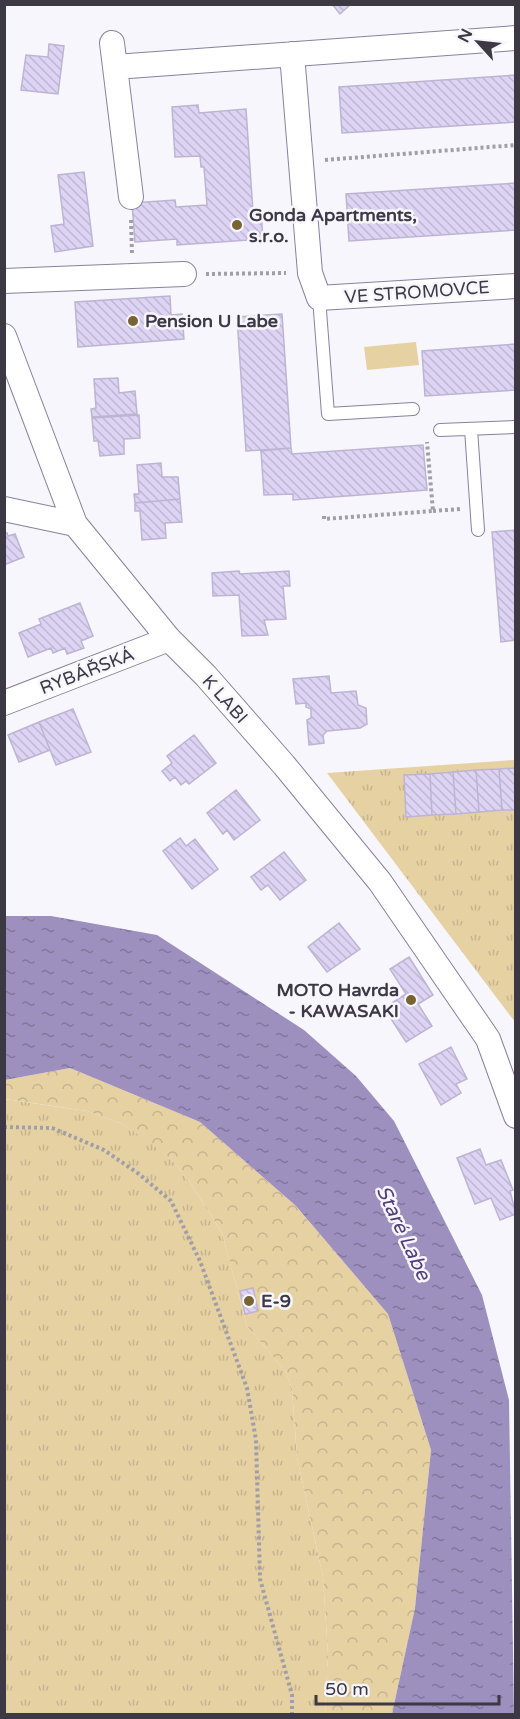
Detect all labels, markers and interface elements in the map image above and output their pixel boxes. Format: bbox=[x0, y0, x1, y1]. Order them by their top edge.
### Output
north arrow bbox=[448, 12, 508, 72]
text: N bbox=[454, 25, 477, 46]
place label: Gonda Apartments, s.r.o. bbox=[249, 204, 417, 247]
marker: Gonda Apartments, s.r.o. bbox=[230, 218, 244, 232]
street label: VE STROMOVCE bbox=[344, 276, 490, 308]
place label: Pension U Labe bbox=[145, 310, 278, 332]
marker: Pension U Labe bbox=[126, 314, 140, 328]
street label: RYBÁŘSKÁ bbox=[37, 643, 137, 699]
street label: K LABI bbox=[197, 670, 253, 728]
place label: MOTO Havrda - KAWASAKI bbox=[276, 979, 399, 1022]
marker: MOTO Havrda - KAWASAKI bbox=[404, 993, 418, 1007]
water label: Staré Labe bbox=[371, 1182, 436, 1286]
place label: E-9 bbox=[261, 1290, 291, 1312]
marker: E-9 bbox=[242, 1294, 256, 1308]
scale bar bbox=[316, 1668, 499, 1706]
text: 50 m bbox=[325, 1678, 369, 1700]

